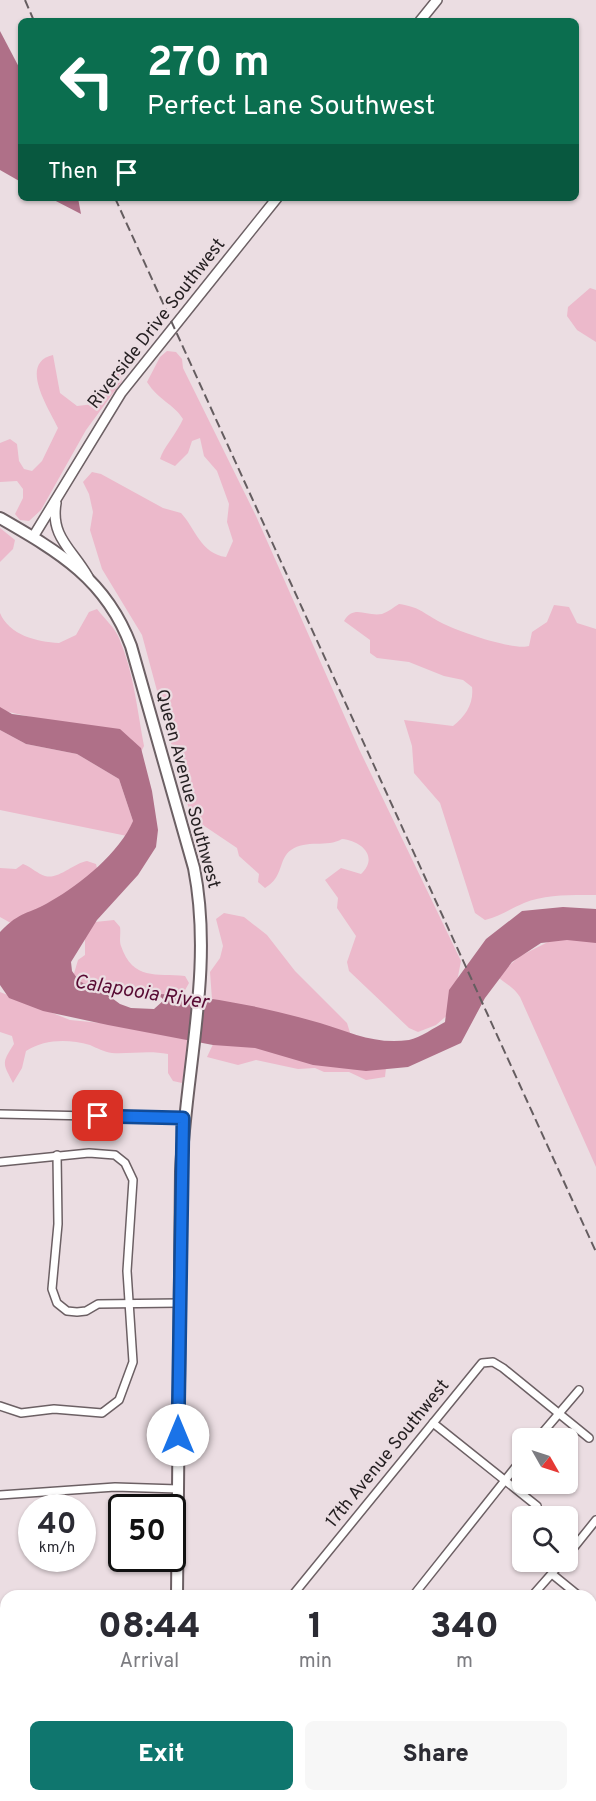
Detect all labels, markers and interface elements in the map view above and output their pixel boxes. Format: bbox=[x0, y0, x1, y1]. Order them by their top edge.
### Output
text: 270 m bbox=[147, 38, 270, 91]
icon: left bbox=[48, 42, 126, 120]
text: Perfect Lane Southwest bbox=[147, 90, 435, 124]
icon: arrive bbox=[110, 156, 143, 189]
text: Then bbox=[48, 159, 98, 186]
street label: Riverside Drive Southwest bbox=[83, 234, 231, 414]
street label: Queen Avenue Southwest bbox=[149, 687, 225, 891]
water label: Calapooia River bbox=[72, 970, 211, 1017]
pin bbox=[72, 1090, 123, 1141]
icon: arrive bbox=[81, 1099, 114, 1132]
street label: 17th Avenue Southwest bbox=[321, 1375, 455, 1533]
position arrow bbox=[146, 1403, 210, 1467]
north arrow bbox=[512, 1428, 578, 1494]
map controls bbox=[512, 1428, 578, 1572]
speed limit sign: 50 bbox=[108, 1494, 186, 1572]
button: search bbox=[512, 1506, 578, 1572]
text: 40 bbox=[37, 1507, 77, 1544]
text: km/h bbox=[39, 1539, 75, 1558]
text: 08:44 bbox=[98, 1605, 201, 1651]
text: 1 bbox=[308, 1605, 323, 1651]
text: 340 bbox=[430, 1605, 499, 1651]
text: Arrival bbox=[120, 1649, 179, 1675]
text: min bbox=[299, 1649, 332, 1675]
text: m bbox=[456, 1649, 473, 1675]
button: Exit bbox=[30, 1721, 293, 1790]
button: Share bbox=[305, 1721, 567, 1790]

